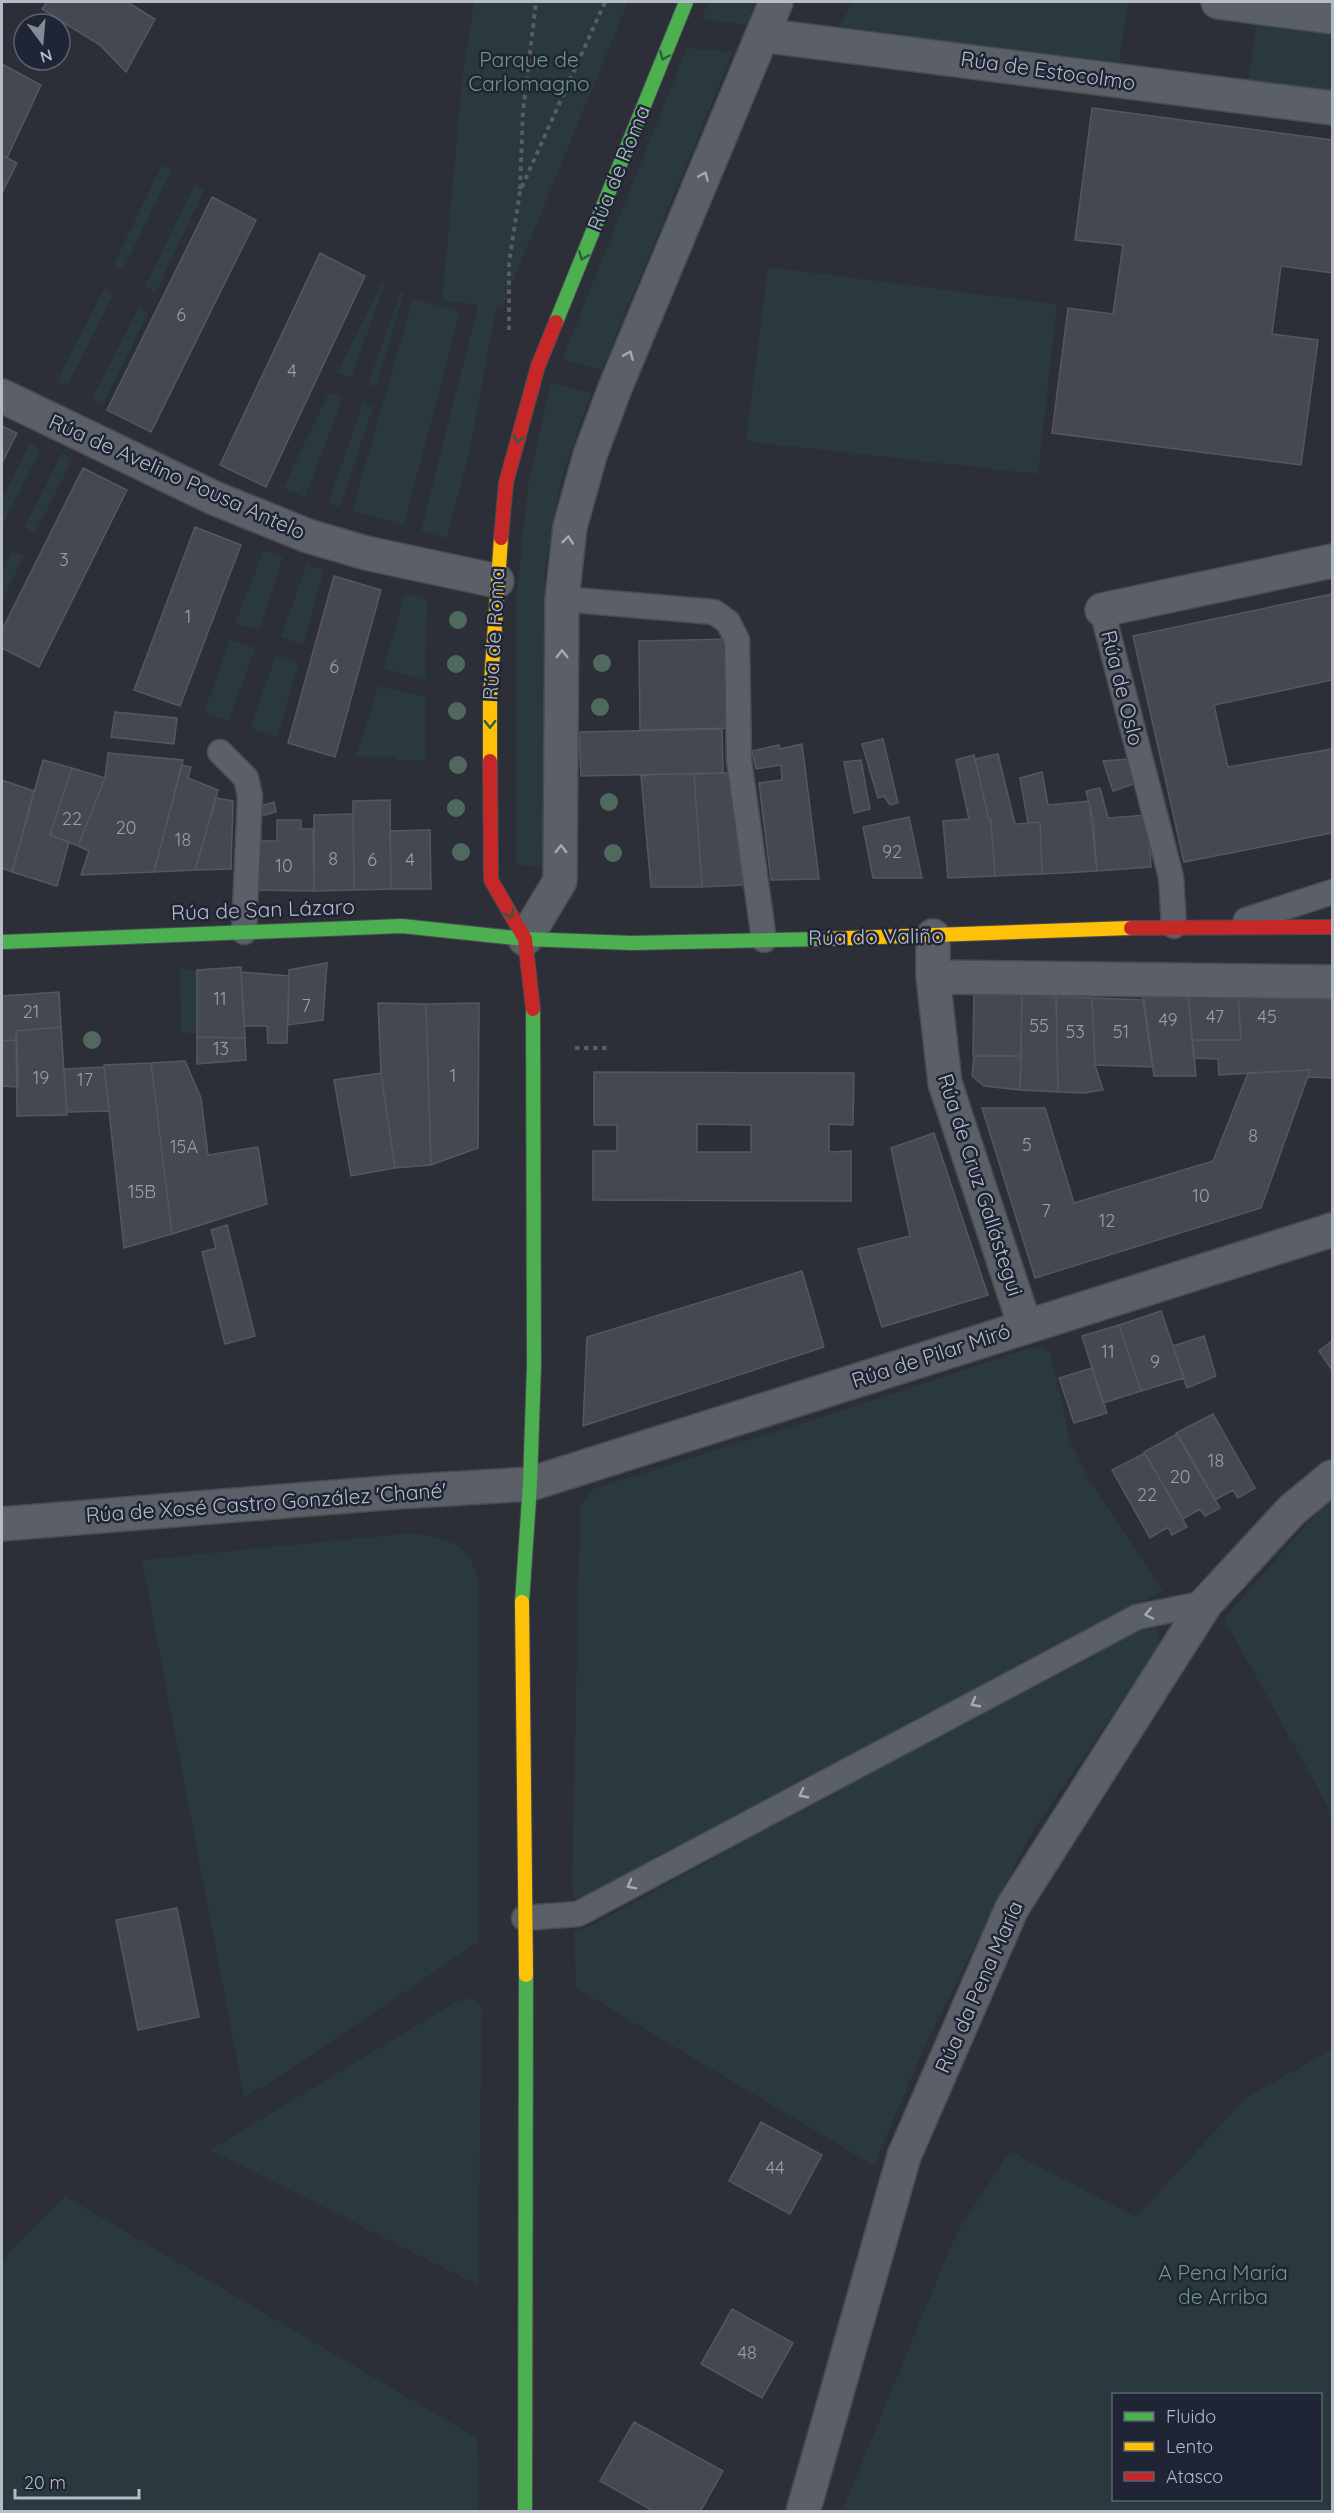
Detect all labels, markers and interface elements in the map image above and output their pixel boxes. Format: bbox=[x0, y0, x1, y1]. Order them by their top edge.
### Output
north arrow bbox=[12, 12, 72, 72]
text: N bbox=[38, 45, 55, 68]
street label: Rúa de Estocolmo bbox=[959, 45, 1137, 95]
park label: Parque de Carlomagno bbox=[468, 46, 590, 96]
one-way arrow bbox=[659, 49, 671, 60]
street label: Rúa de Roma bbox=[581, 101, 655, 234]
one-way arrow bbox=[697, 171, 709, 182]
one-way arrow bbox=[578, 250, 590, 261]
house number: 6 bbox=[176, 303, 186, 326]
one-way arrow bbox=[621, 351, 633, 362]
house number: 4 bbox=[287, 359, 297, 382]
street label: Rúa de Avelino Pousa Antelo bbox=[45, 408, 310, 544]
one-way arrow bbox=[513, 433, 525, 444]
one-way arrow bbox=[562, 536, 574, 545]
house number: 3 bbox=[59, 548, 69, 571]
street label: Rúa de Roma bbox=[477, 567, 509, 701]
house number: 1 bbox=[185, 605, 191, 628]
street label: Rúa de Oslo bbox=[1096, 627, 1150, 748]
one-way arrow bbox=[555, 649, 568, 658]
house number: 6 bbox=[329, 655, 339, 678]
one-way arrow bbox=[484, 719, 496, 728]
house number: 22 bbox=[62, 807, 82, 830]
house number: 20 bbox=[116, 816, 136, 839]
house number: 18 bbox=[175, 828, 191, 851]
house number: 92 bbox=[882, 840, 902, 863]
one-way arrow bbox=[555, 844, 567, 853]
house number: 8 bbox=[328, 847, 338, 870]
house number: 6 bbox=[367, 848, 377, 871]
house number: 4 bbox=[405, 848, 415, 871]
house number: 10 bbox=[275, 854, 293, 877]
street label: Rúa de San Lázaro bbox=[171, 893, 355, 925]
one-way arrow bbox=[503, 907, 514, 918]
street label: Rúa do Valiño bbox=[808, 922, 944, 950]
house number: 11 bbox=[213, 987, 227, 1010]
house number: 7 bbox=[301, 994, 311, 1017]
house number: 21 bbox=[23, 1000, 39, 1023]
house number: 47 bbox=[1206, 1005, 1224, 1028]
house number: 45 bbox=[1257, 1005, 1277, 1028]
house number: 49 bbox=[1158, 1008, 1178, 1031]
house number: 55 bbox=[1029, 1014, 1049, 1037]
house number: 53 bbox=[1065, 1020, 1085, 1043]
house number: 51 bbox=[1113, 1020, 1129, 1043]
house number: 13 bbox=[213, 1037, 229, 1060]
house number: 1 bbox=[450, 1064, 456, 1087]
house number: 19 bbox=[33, 1066, 49, 1089]
house number: 17 bbox=[77, 1068, 93, 1091]
street label: Rúa de Cruz Gallástegui bbox=[933, 1070, 1029, 1299]
house number: 8 bbox=[1248, 1124, 1258, 1147]
house number: 5 bbox=[1022, 1133, 1032, 1156]
house number: 15A bbox=[170, 1135, 198, 1158]
house number: 15B bbox=[128, 1180, 156, 1203]
house number: 10 bbox=[1192, 1184, 1210, 1207]
house number: 7 bbox=[1041, 1199, 1051, 1222]
house number: 12 bbox=[1099, 1209, 1115, 1232]
street label: Rúa de Pilar Miró bbox=[848, 1317, 1013, 1393]
house number: 11 bbox=[1101, 1340, 1115, 1363]
house number: 9 bbox=[1150, 1350, 1160, 1373]
house number: 18 bbox=[1208, 1449, 1224, 1472]
house number: 20 bbox=[1170, 1465, 1190, 1488]
street label: Rúa de Xosé Castro González 'Chané' bbox=[85, 1476, 447, 1528]
house number: 22 bbox=[1137, 1483, 1157, 1506]
one-way arrow bbox=[1144, 1607, 1154, 1620]
one-way arrow bbox=[971, 1695, 982, 1707]
one-way arrow bbox=[799, 1787, 809, 1798]
one-way arrow bbox=[627, 1878, 637, 1889]
street label: Rúa da Pena María bbox=[928, 1897, 1028, 2077]
house number: 44 bbox=[766, 2156, 784, 2179]
park label: A Pena María de Arriba bbox=[1158, 2259, 1288, 2309]
house number: 48 bbox=[737, 2341, 757, 2364]
legend bbox=[1112, 2393, 1322, 2501]
text: Fluido bbox=[1166, 2405, 1216, 2428]
text: Lento bbox=[1166, 2435, 1213, 2458]
scale bar bbox=[15, 2462, 140, 2500]
text: Atasco bbox=[1166, 2465, 1223, 2488]
text: 20 m bbox=[24, 2471, 66, 2494]

